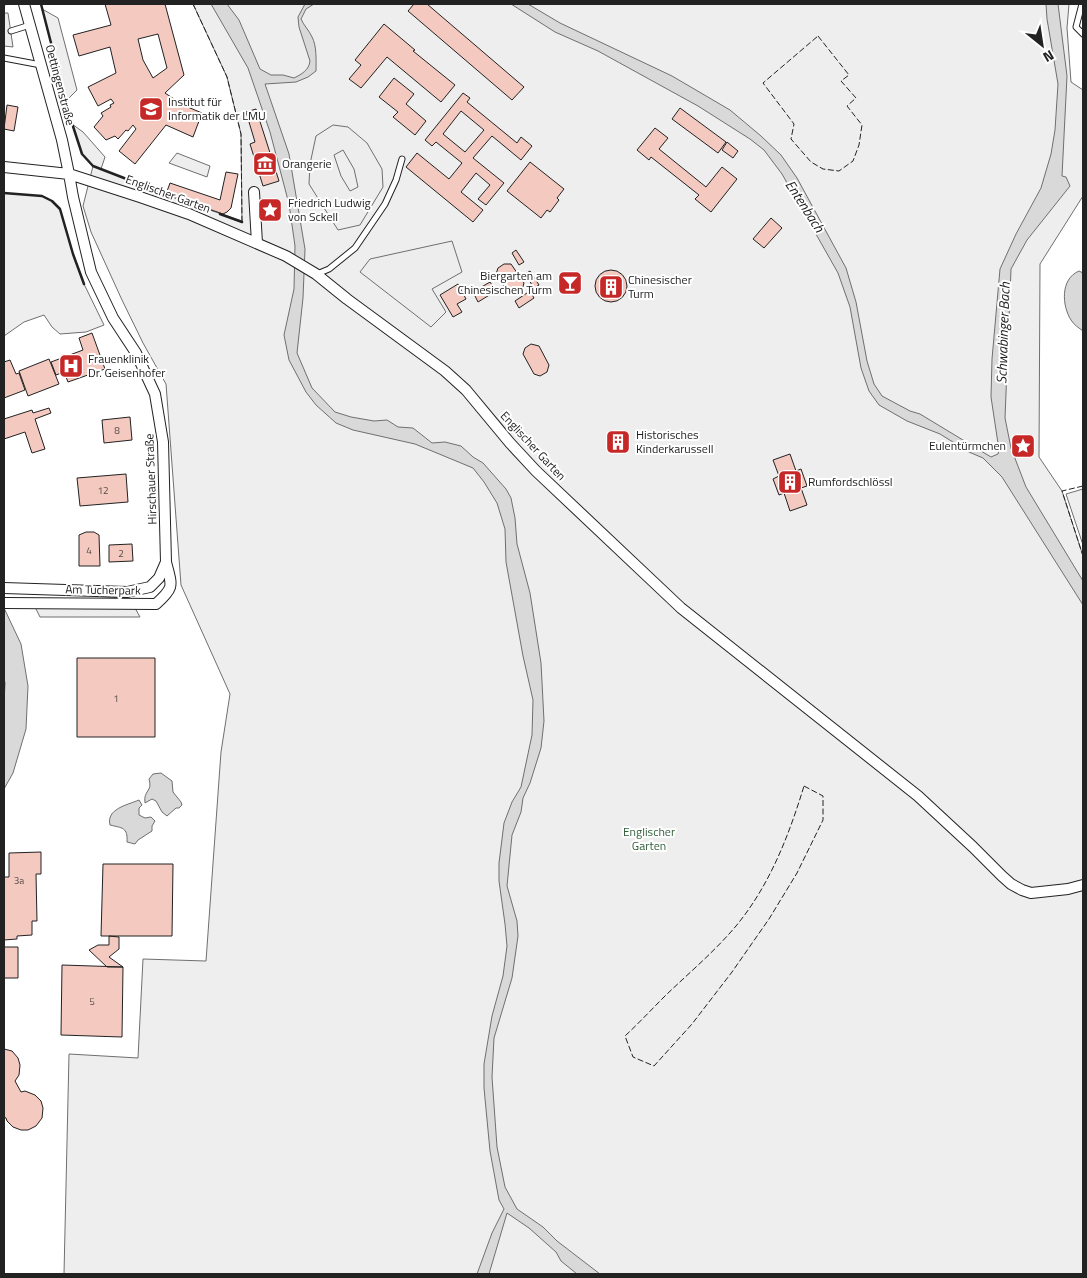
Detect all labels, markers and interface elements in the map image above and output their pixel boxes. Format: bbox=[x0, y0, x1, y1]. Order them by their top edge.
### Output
north arrow bbox=[1017, 20, 1067, 70]
street label: Oettingenstraße bbox=[41, 42, 80, 127]
text: N bbox=[1039, 45, 1058, 68]
place label: Institut für Informatik der LMU bbox=[168, 92, 266, 125]
school or university icon: Institut für Informatik der LMU bbox=[138, 96, 164, 122]
museum icon: Orangerie bbox=[252, 151, 278, 177]
place label: Orangerie bbox=[282, 154, 332, 173]
street label: Englischer Garten bbox=[123, 169, 213, 218]
water label: Entenbach bbox=[781, 175, 831, 237]
place label: Friedrich Ludwig von Sckell bbox=[288, 193, 371, 226]
place icon: Friedrich Ludwig von Sckell bbox=[257, 197, 283, 223]
place label: Biergarten am Chinesischen Turm bbox=[457, 266, 552, 299]
bar icon: Biergarten am Chinesischen Turm bbox=[557, 270, 583, 296]
place label: Chinesischer Turm bbox=[628, 270, 692, 303]
building icon: Chinesischer Turm bbox=[598, 274, 624, 300]
water label: Schwabinger Bach bbox=[990, 281, 1015, 384]
place label: Frauenklinik Dr. Geisenhofer bbox=[88, 349, 166, 382]
hospital icon: Frauenklinik Dr. Geisenhofer bbox=[58, 353, 84, 379]
street label: Englischer Garten bbox=[496, 407, 571, 485]
house number: 8 bbox=[114, 423, 120, 438]
place label: Historisches Kinderkarussell bbox=[636, 425, 713, 458]
building icon: Historisches Kinderkarussell bbox=[605, 429, 631, 455]
street label: Hirschauer Straße bbox=[139, 433, 162, 525]
place icon: Eulentürmchen bbox=[1010, 433, 1036, 459]
place label: Eulentürmchen bbox=[929, 436, 1006, 455]
building icon: Rumfordschlössl bbox=[777, 469, 803, 495]
place label: Rumfordschlössl bbox=[808, 472, 893, 491]
house number: 12 bbox=[97, 483, 109, 498]
house number: 4 bbox=[86, 543, 92, 558]
house number: 2 bbox=[118, 546, 124, 561]
street label: Am Tucherpark bbox=[65, 579, 141, 600]
house number: 1 bbox=[113, 691, 119, 706]
park label: Englischer Garten bbox=[623, 822, 675, 855]
house number: 3a bbox=[14, 873, 24, 888]
house number: 5 bbox=[89, 994, 95, 1009]

